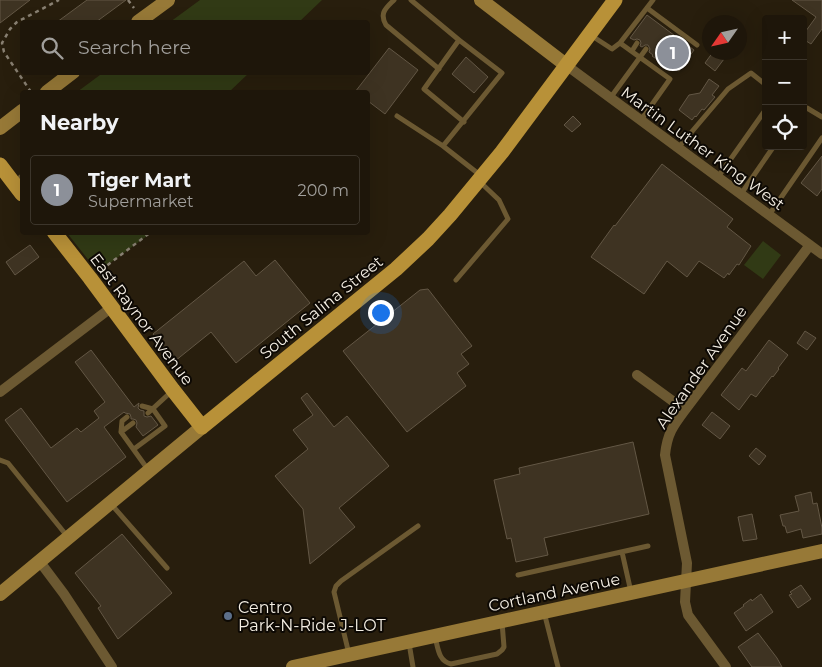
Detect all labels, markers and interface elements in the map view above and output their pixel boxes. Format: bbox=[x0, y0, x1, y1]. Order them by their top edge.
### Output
north arrow bbox=[702, 15, 747, 60]
map controls bbox=[762, 15, 807, 150]
button: + bbox=[762, 15, 807, 60]
search box bbox=[20, 20, 370, 75]
icon: search bbox=[38, 34, 66, 62]
pin: 1 bbox=[657, 34, 689, 72]
text: Search here bbox=[78, 36, 191, 59]
button: − bbox=[762, 60, 807, 105]
street label: Martin Luther King West bbox=[617, 83, 789, 214]
button: locate bbox=[762, 105, 807, 150]
text: Nearby bbox=[40, 110, 119, 135]
text: Tiger Mart bbox=[88, 169, 191, 192]
text: 1 bbox=[54, 181, 60, 200]
text: 200 m bbox=[298, 181, 349, 200]
text: Supermarket bbox=[88, 192, 194, 211]
street label: East Raynor Avenue bbox=[86, 250, 197, 389]
street label: South Salina Street bbox=[256, 252, 387, 363]
your location bbox=[368, 300, 394, 326]
street label: Alexander Avenue bbox=[652, 302, 751, 432]
street label: Cortland Avenue bbox=[487, 569, 622, 616]
place label: Centro Park-N-Ride J-LOT bbox=[238, 598, 387, 635]
marker: Centro Park-N-Ride J-LOT bbox=[222, 610, 234, 622]

